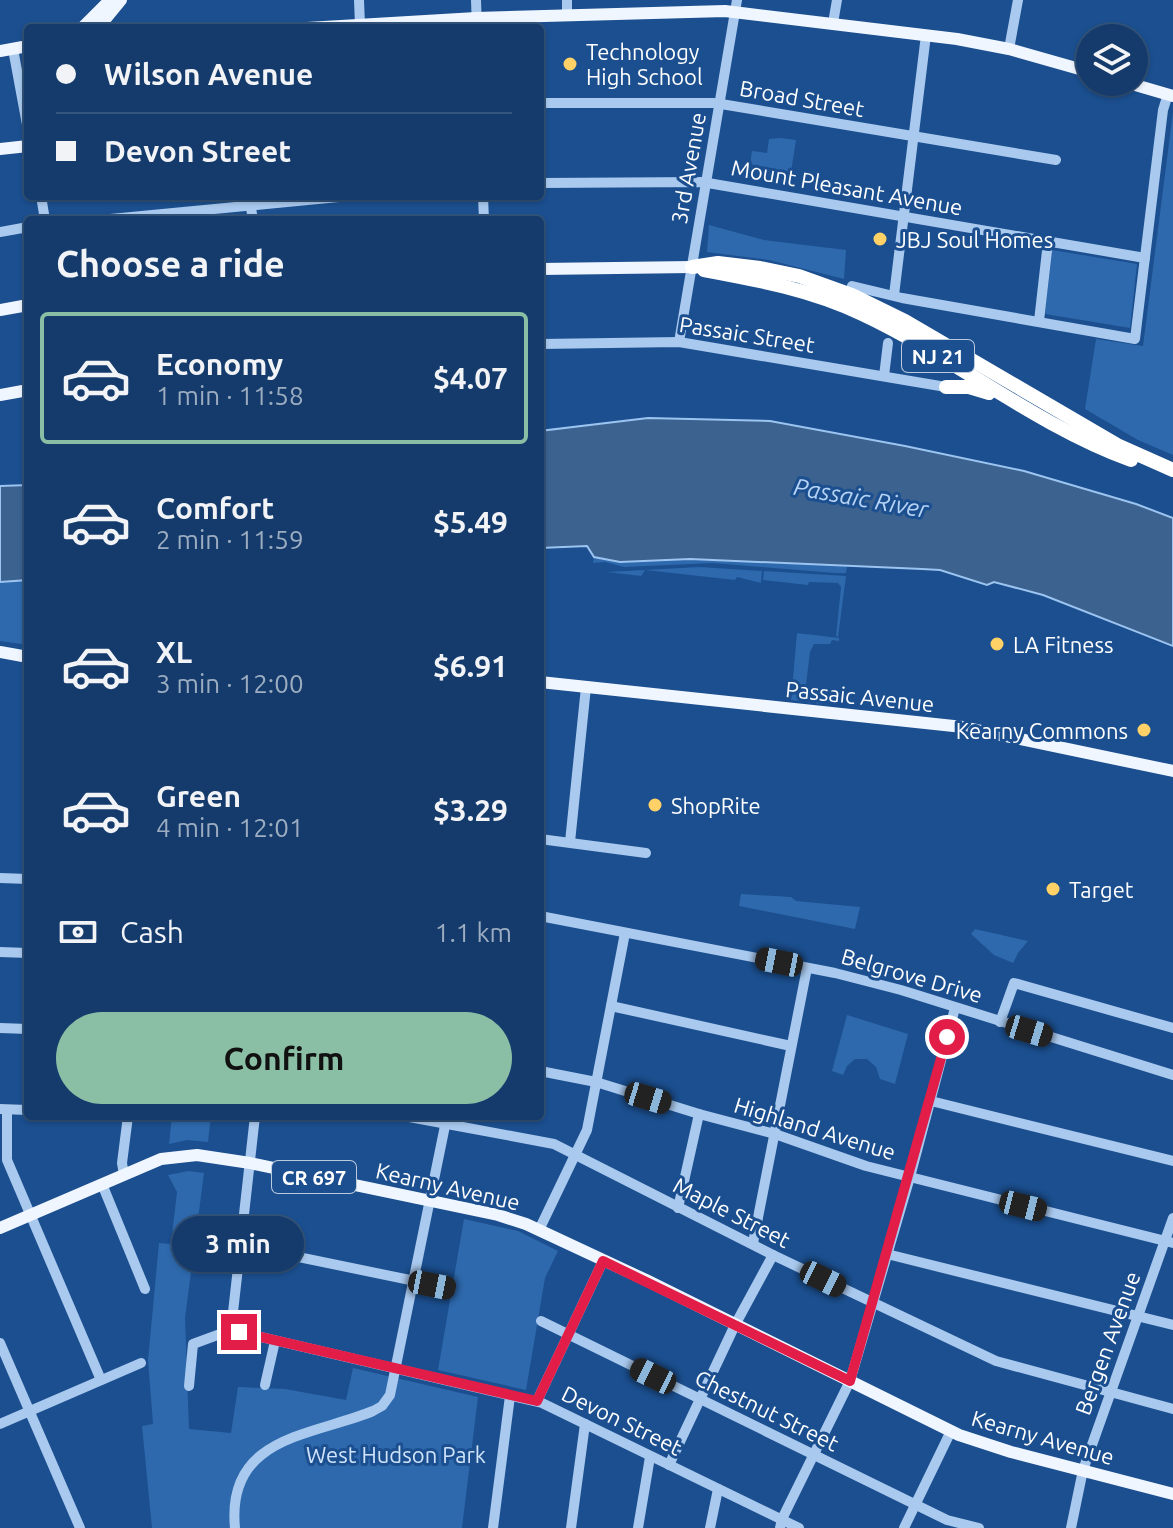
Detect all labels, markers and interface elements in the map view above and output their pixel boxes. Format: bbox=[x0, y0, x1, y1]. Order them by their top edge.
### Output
map controls bbox=[1076, 24, 1148, 96]
button: layers bbox=[1076, 24, 1148, 96]
place label: Technology High School bbox=[586, 39, 703, 89]
marker: Technology High School bbox=[561, 55, 579, 73]
text: Wilson Avenue bbox=[104, 57, 313, 91]
street label: Broad Street bbox=[738, 75, 866, 121]
street label: 3rd Avenue bbox=[666, 110, 710, 226]
text: Devon Street bbox=[104, 134, 291, 168]
street label: Mount Pleasant Avenue bbox=[729, 154, 965, 220]
place label: JBJ Soul Homes bbox=[896, 227, 1053, 252]
marker: JBJ Soul Homes bbox=[871, 230, 889, 248]
text: Choose a ride bbox=[56, 243, 285, 284]
street label: Passaic Street bbox=[678, 311, 817, 357]
road number: NJ 21 bbox=[902, 340, 974, 372]
icon: car bbox=[60, 342, 132, 414]
text: Economy bbox=[156, 347, 283, 381]
text: $4.07 bbox=[433, 361, 508, 395]
text: 1 min · 11:58 bbox=[156, 381, 304, 410]
water label: Passaic River bbox=[792, 473, 931, 523]
icon: car bbox=[60, 486, 132, 558]
text: Comfort bbox=[156, 491, 274, 525]
text: $5.49 bbox=[433, 505, 508, 539]
text: 2 min · 11:59 bbox=[156, 525, 304, 554]
icon: car bbox=[60, 630, 132, 702]
place label: LA Fitness bbox=[1013, 632, 1114, 657]
text: XL bbox=[156, 635, 192, 669]
marker: LA Fitness bbox=[988, 635, 1006, 653]
text: $6.91 bbox=[433, 649, 508, 683]
text: 3 min · 12:00 bbox=[156, 669, 304, 698]
street label: Passaic Avenue bbox=[784, 676, 936, 716]
place label: Kearny Commons bbox=[956, 718, 1128, 743]
marker: Kearny Commons bbox=[1135, 721, 1153, 739]
icon: car bbox=[60, 774, 132, 846]
text: Green bbox=[156, 779, 241, 813]
text: $3.29 bbox=[433, 793, 508, 827]
place label: ShopRite bbox=[671, 793, 761, 818]
marker: ShopRite bbox=[646, 796, 664, 814]
text: 4 min · 12:01 bbox=[156, 813, 304, 842]
place label: Target bbox=[1069, 877, 1134, 902]
marker: Target bbox=[1044, 880, 1062, 898]
icon: cash bbox=[56, 910, 100, 954]
text: Cash bbox=[120, 915, 184, 949]
text: 1.1 km bbox=[435, 918, 512, 947]
street label: Belgrove Drive bbox=[839, 943, 985, 1007]
car bbox=[753, 946, 805, 978]
button: Confirm bbox=[56, 1012, 512, 1104]
car bbox=[1003, 1013, 1055, 1049]
route start bbox=[929, 1019, 965, 1055]
car bbox=[622, 1080, 674, 1116]
street label: Highland Avenue bbox=[731, 1092, 899, 1164]
street label: Kearny Avenue bbox=[374, 1157, 522, 1215]
road number: CR 697 bbox=[272, 1161, 356, 1193]
street label: Maple Street bbox=[669, 1172, 795, 1252]
car bbox=[997, 1189, 1049, 1223]
callout: 3 min bbox=[173, 1216, 305, 1272]
text: 3 min bbox=[205, 1229, 271, 1258]
car bbox=[796, 1258, 850, 1300]
street label: Bergen Avenue bbox=[1069, 1268, 1145, 1418]
car bbox=[406, 1269, 458, 1301]
route end bbox=[221, 1314, 257, 1350]
car bbox=[626, 1355, 680, 1397]
street label: Chestnut Street bbox=[691, 1364, 843, 1456]
street label: Devon Street bbox=[558, 1380, 686, 1460]
street label: Kearny Avenue bbox=[969, 1405, 1117, 1469]
park label: West Hudson Park bbox=[306, 1442, 486, 1467]

